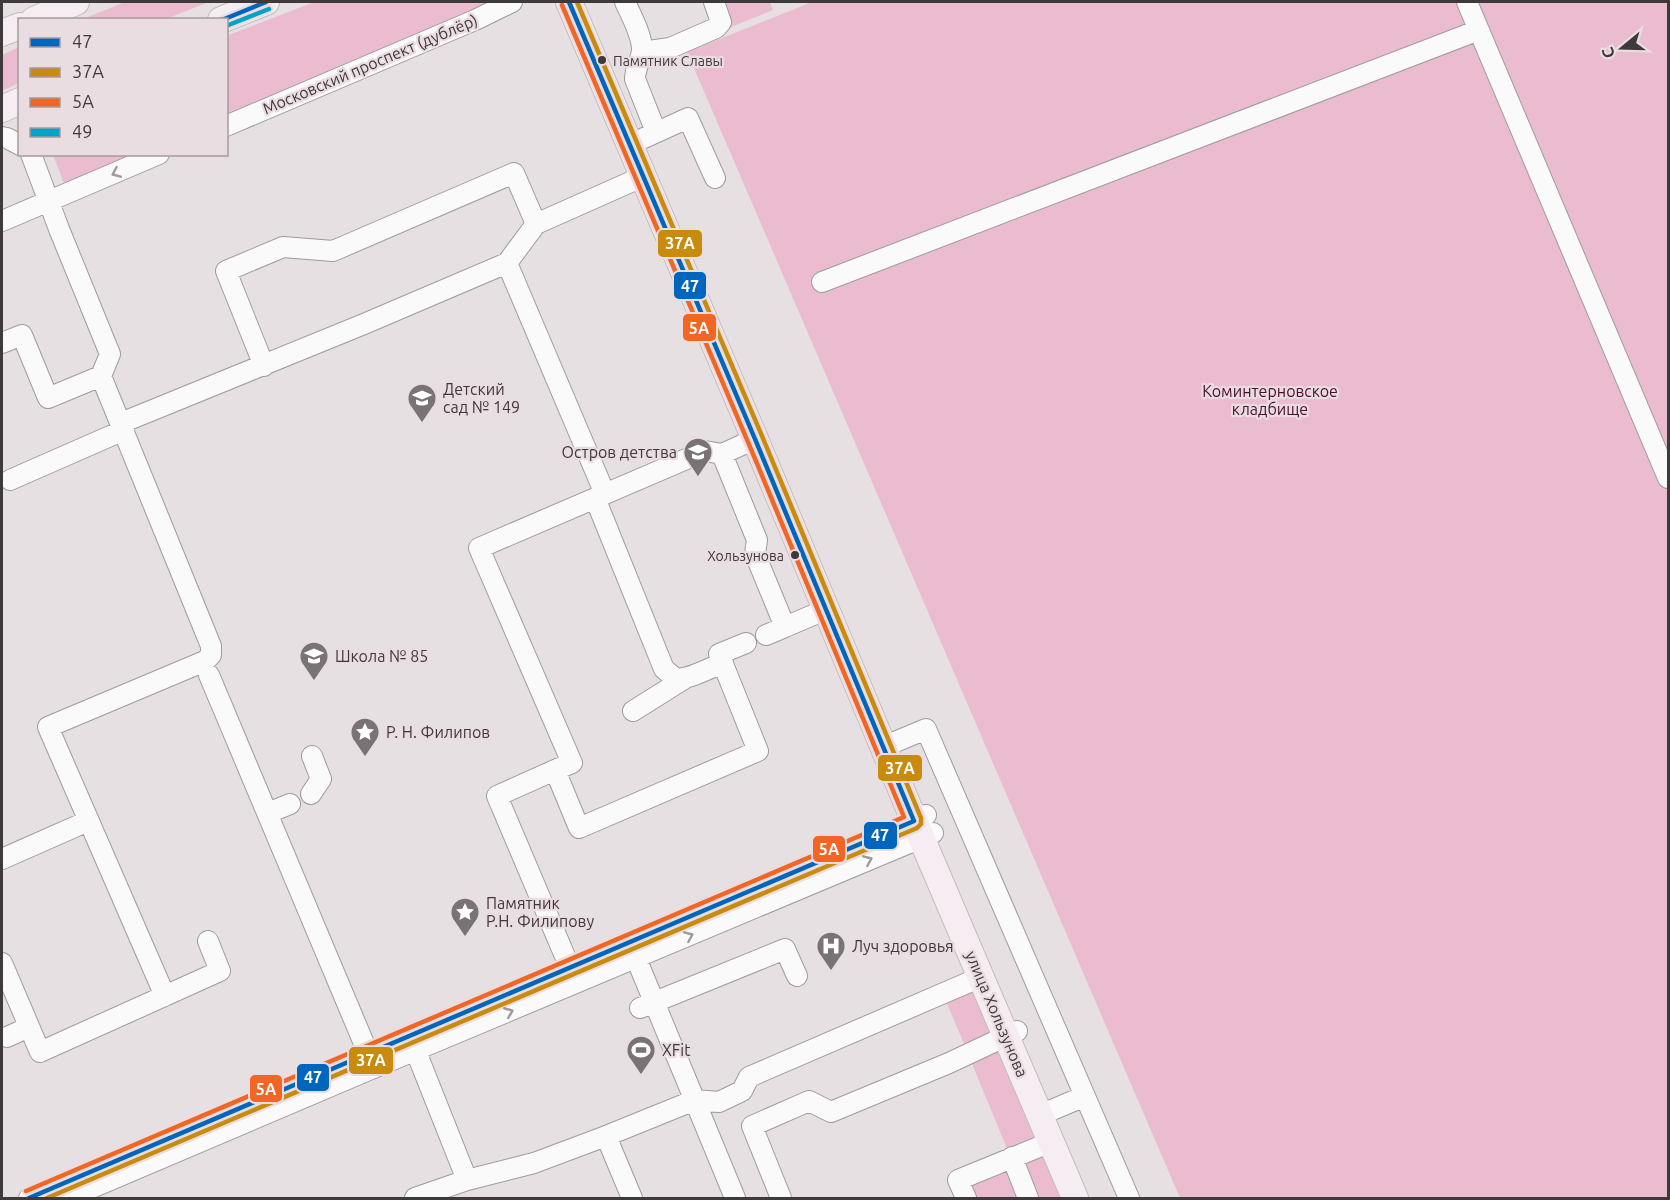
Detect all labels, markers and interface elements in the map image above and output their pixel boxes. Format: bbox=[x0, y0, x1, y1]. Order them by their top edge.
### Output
street label: Московский проспект (дублёр) bbox=[260, 10, 481, 118]
legend bbox=[18, 18, 228, 156]
north arrow bbox=[1592, 18, 1652, 78]
text: 47 bbox=[72, 31, 92, 51]
text: С bbox=[1598, 45, 1618, 61]
place label: Памятник Славы bbox=[613, 53, 723, 69]
marker: Памятник Славы bbox=[596, 54, 608, 66]
text: 37А bbox=[72, 61, 104, 81]
text: 5А bbox=[72, 91, 94, 111]
text: 49 bbox=[72, 121, 92, 141]
one-way arrow bbox=[111, 166, 122, 178]
line badge: 37А bbox=[657, 229, 703, 258]
text: 37А bbox=[665, 234, 695, 252]
line badge: 47 bbox=[673, 271, 707, 300]
text: 47 bbox=[681, 277, 699, 295]
line badge: 5А bbox=[682, 313, 717, 342]
text: 5А bbox=[689, 319, 710, 337]
place label: Детский сад № 149 bbox=[443, 380, 520, 416]
school or university icon: Детский сад № 149 bbox=[406, 382, 438, 424]
park label: Коминтерновское кладбище bbox=[1202, 382, 1338, 418]
school or university icon: Остров детства bbox=[682, 436, 714, 478]
place label: Остров детства bbox=[561, 443, 677, 461]
place label: Хользунова bbox=[707, 548, 784, 564]
marker: Хользунова bbox=[789, 549, 801, 561]
school or university icon: Школа № 85 bbox=[298, 640, 330, 682]
place label: Школа № 85 bbox=[335, 647, 428, 665]
place icon: Р. Н. Филипов bbox=[349, 716, 381, 758]
place label: Р. Н. Филипов bbox=[386, 723, 490, 741]
line badge: 37А bbox=[877, 754, 923, 782]
text: 37А bbox=[885, 759, 915, 777]
line badge: 47 bbox=[863, 821, 898, 850]
text: 47 bbox=[871, 826, 889, 844]
line badge: 5А bbox=[812, 835, 846, 863]
text: 5А bbox=[819, 840, 840, 858]
one-way arrow bbox=[862, 855, 873, 867]
place label: Памятник Р.Н. Филипову bbox=[486, 894, 594, 930]
place icon: Памятник Р.Н. Филипову bbox=[449, 896, 481, 938]
hospital icon: Луч здоровья bbox=[815, 930, 847, 972]
one-way arrow bbox=[682, 931, 693, 943]
place label: Луч здоровья bbox=[852, 937, 954, 955]
street label: улица Хользунова bbox=[962, 948, 1032, 1080]
one-way arrow bbox=[503, 1007, 514, 1019]
sports icon: XFit bbox=[625, 1034, 657, 1076]
place label: XFit bbox=[662, 1041, 691, 1059]
line badge: 37А bbox=[348, 1046, 394, 1075]
text: 37А bbox=[356, 1051, 386, 1069]
line badge: 47 bbox=[296, 1063, 330, 1092]
text: 47 bbox=[304, 1068, 322, 1086]
line badge: 5А bbox=[249, 1074, 283, 1103]
text: 5А bbox=[256, 1080, 277, 1098]

